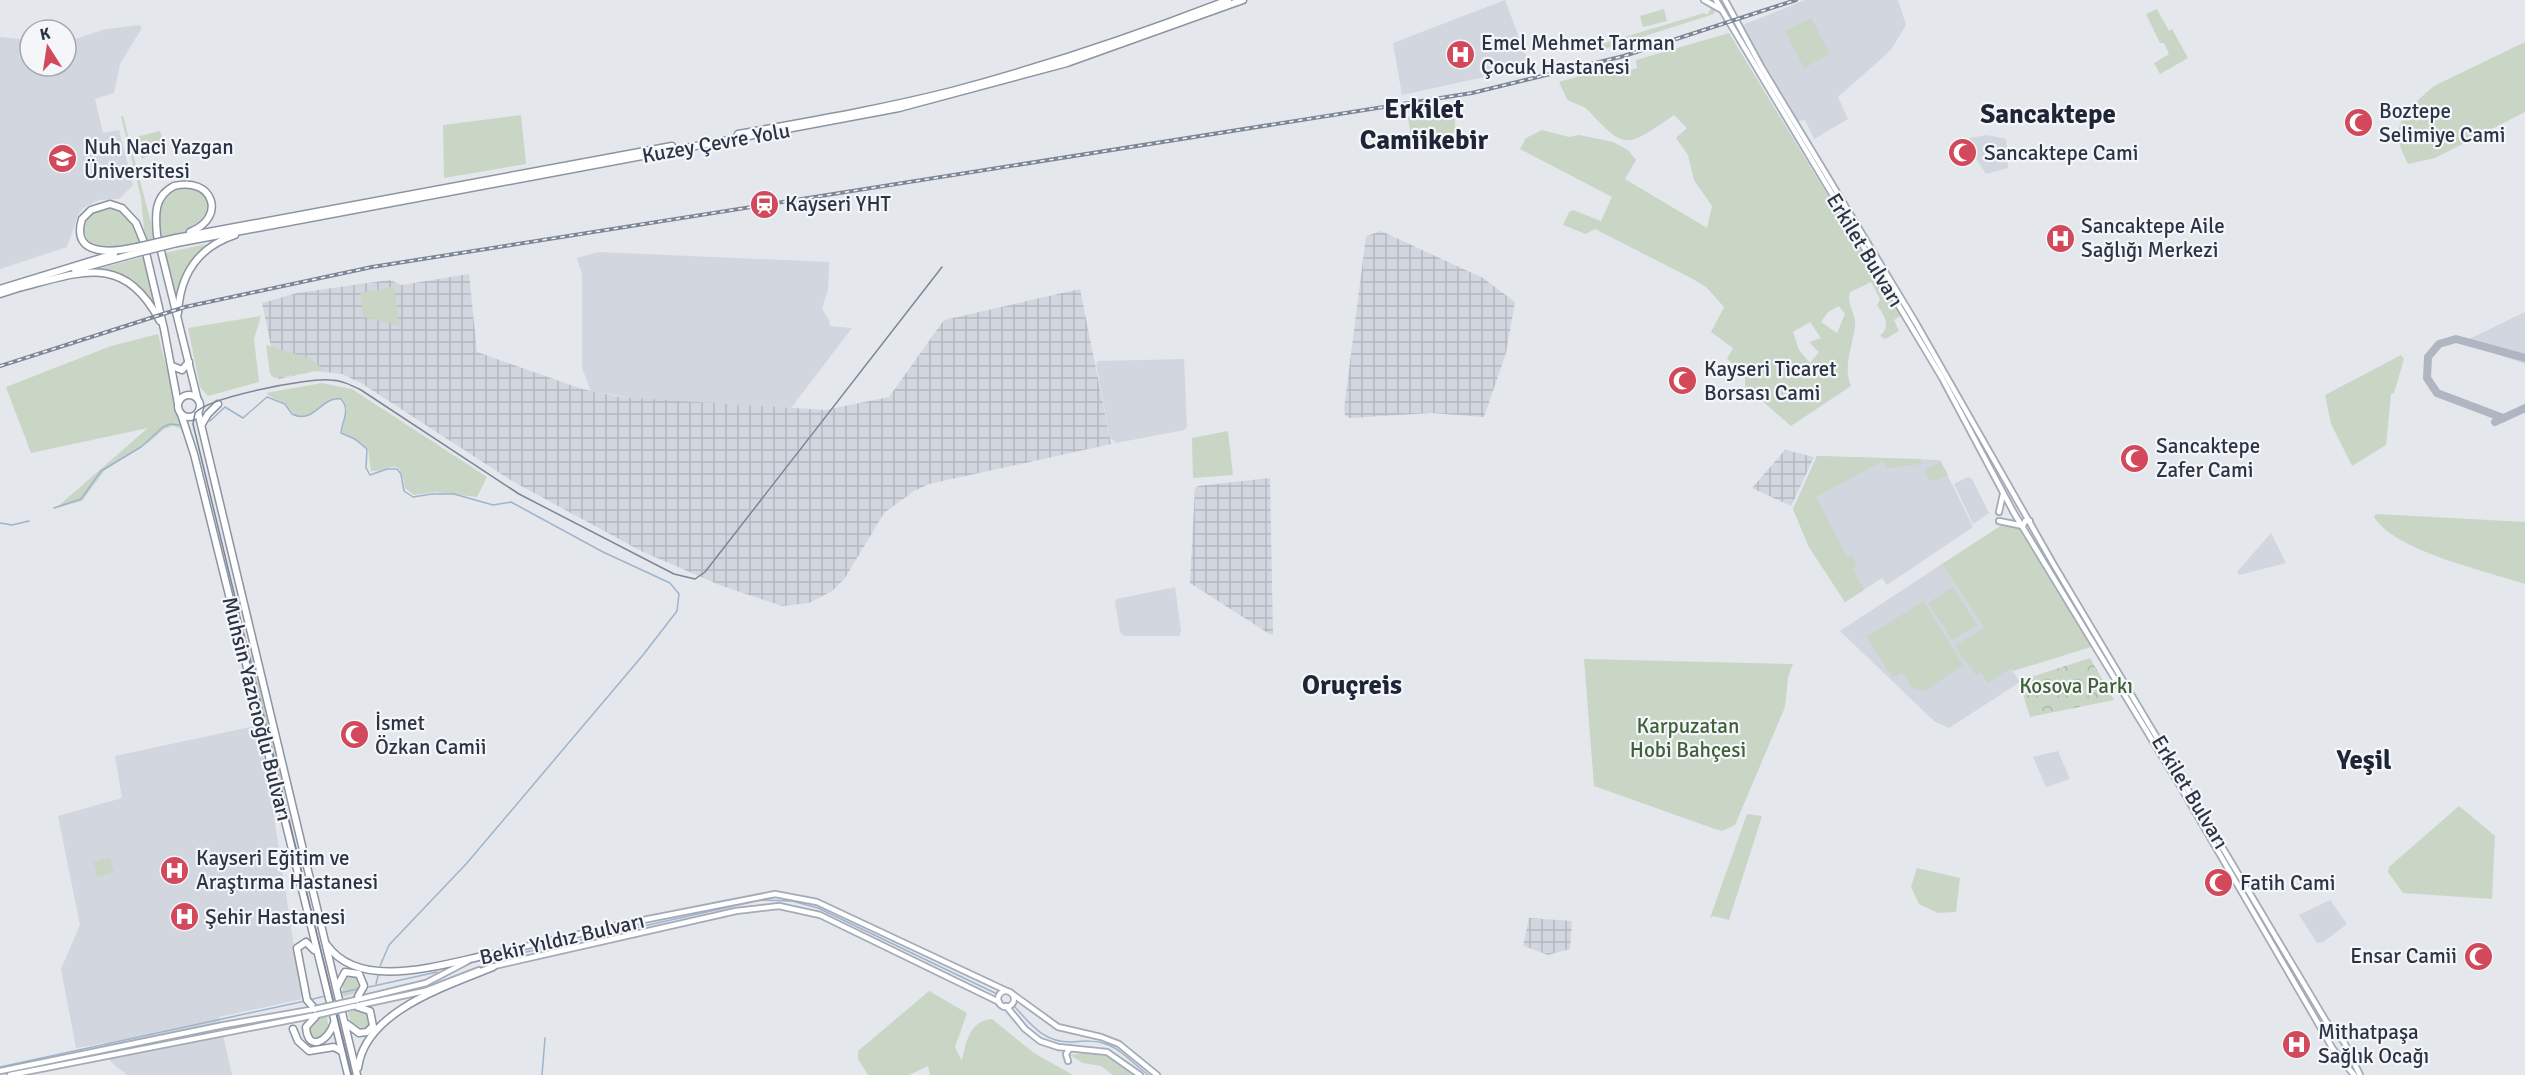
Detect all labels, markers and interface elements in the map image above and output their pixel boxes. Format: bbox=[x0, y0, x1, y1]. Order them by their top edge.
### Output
north arrow bbox=[18, 18, 78, 78]
text: K bbox=[38, 23, 52, 45]
place label: Emel Mehmet Tarman Çocuk Hastanesi bbox=[1481, 30, 1675, 80]
hospital icon: Emel Mehmet Tarman Çocuk Hastanesi bbox=[1444, 39, 1476, 71]
district label: Erkilet Camiikebir bbox=[1360, 93, 1489, 157]
district label: Sancaktepe bbox=[1980, 98, 2116, 131]
place label: Boztepe Selimiye Cami bbox=[2379, 98, 2505, 148]
mosque icon: Boztepe Selimiye Cami bbox=[2342, 107, 2374, 139]
street label: Kuzey Çevre Yolu bbox=[640, 117, 792, 169]
place label: Nuh Naci Yazgan Üniversitesi bbox=[84, 134, 234, 184]
mosque icon: Sancaktepe Cami bbox=[1947, 137, 1979, 169]
place label: Sancaktepe Cami bbox=[1984, 140, 2138, 166]
school or university icon: Nuh Naci Yazgan Üniversitesi bbox=[47, 143, 79, 175]
station icon: Kayseri YHT bbox=[748, 188, 780, 220]
street label: Erkilet Bulvarı bbox=[1821, 188, 1909, 312]
place label: Kayseri YHT bbox=[785, 191, 892, 217]
place label: Sancaktepe Aile Sağlığı Merkezi bbox=[2081, 213, 2225, 263]
hospital icon: Sancaktepe Aile Sağlığı Merkezi bbox=[2044, 222, 2076, 254]
place label: Kayseri Ticaret Borsası Cami bbox=[1704, 356, 1837, 406]
mosque icon: Kayseri Ticaret Borsası Cami bbox=[1667, 365, 1699, 397]
place label: Sancaktepe Zafer Cami bbox=[2156, 433, 2260, 483]
mosque icon: Sancaktepe Zafer Cami bbox=[2119, 442, 2151, 474]
street label: Muhsin Yazıcıoğlu Bulvarı bbox=[217, 594, 297, 824]
district label: Oruçreis bbox=[1302, 669, 1402, 702]
park label: Kosova Parkı bbox=[2019, 673, 2133, 699]
place label: İsmet Özkan Camii bbox=[375, 710, 486, 760]
park label: Karpuzatan Hobi Bahçesi bbox=[1630, 713, 1746, 763]
mosque icon: İsmet Özkan Camii bbox=[338, 719, 370, 751]
street label: Erkilet Bulvarı bbox=[2146, 730, 2234, 854]
district label: Yeşil bbox=[2336, 744, 2391, 777]
place label: Kayseri Eğitim ve Araştırma Hastanesi bbox=[196, 845, 378, 895]
hospital icon: Kayseri Eğitim ve Araştırma Hastanesi bbox=[159, 854, 191, 886]
mosque icon: Fatih Cami bbox=[2203, 867, 2235, 899]
place label: Fatih Cami bbox=[2240, 870, 2336, 896]
hospital icon: Şehir Hastanesi bbox=[168, 901, 200, 933]
place label: Şehir Hastanesi bbox=[205, 904, 346, 930]
street label: Bekir Yıldız Bulvarı bbox=[477, 907, 647, 971]
mosque icon: Ensar Camii bbox=[2462, 940, 2494, 972]
place label: Ensar Camii bbox=[2350, 943, 2457, 969]
place label: Mithatpaşa Sağlık Ocağı bbox=[2318, 1019, 2429, 1069]
hospital icon: Mithatpaşa Sağlık Ocağı bbox=[2281, 1028, 2313, 1060]

